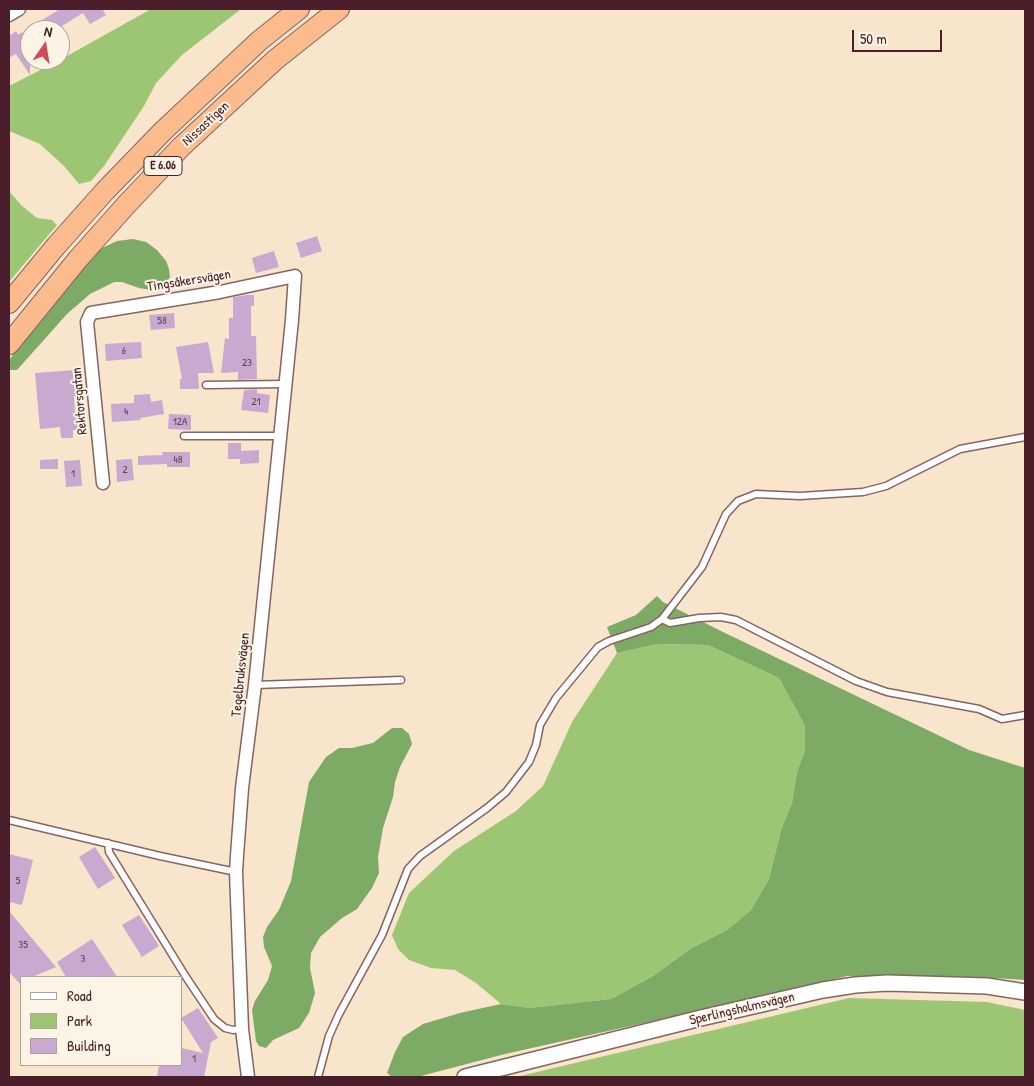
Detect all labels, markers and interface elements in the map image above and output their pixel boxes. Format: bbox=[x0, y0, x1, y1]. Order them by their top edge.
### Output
north arrow bbox=[20, 20, 70, 70]
scale bar bbox=[854, 20, 944, 52]
text: N bbox=[42, 21, 54, 41]
text: 50 m bbox=[860, 28, 887, 49]
street label: Nissastigen bbox=[179, 98, 233, 150]
road number: E 6.06 bbox=[144, 157, 182, 176]
street label: Tingsåkersvägen bbox=[146, 266, 232, 296]
house number: 58 bbox=[157, 314, 167, 328]
house number: 6 bbox=[122, 344, 126, 358]
house number: 23 bbox=[242, 356, 252, 370]
street label: Rektorsgatan bbox=[69, 367, 91, 435]
house number: 21 bbox=[251, 395, 261, 409]
house number: 4 bbox=[124, 405, 128, 419]
house number: 12A bbox=[173, 415, 187, 429]
house number: 48 bbox=[174, 453, 182, 467]
house number: 2 bbox=[122, 463, 128, 477]
house number: 1 bbox=[71, 467, 75, 481]
street label: Tegelbruksvägen bbox=[228, 632, 254, 718]
house number: 5 bbox=[16, 874, 20, 888]
house number: 35 bbox=[18, 938, 28, 952]
house number: 3 bbox=[81, 952, 85, 966]
legend bbox=[20, 976, 182, 1066]
text: Road bbox=[67, 985, 92, 1006]
street label: Sperlingsholmsvägen bbox=[688, 989, 796, 1029]
text: Park bbox=[67, 1010, 92, 1031]
text: Building bbox=[67, 1035, 111, 1056]
house number: 1 bbox=[192, 1052, 196, 1066]

